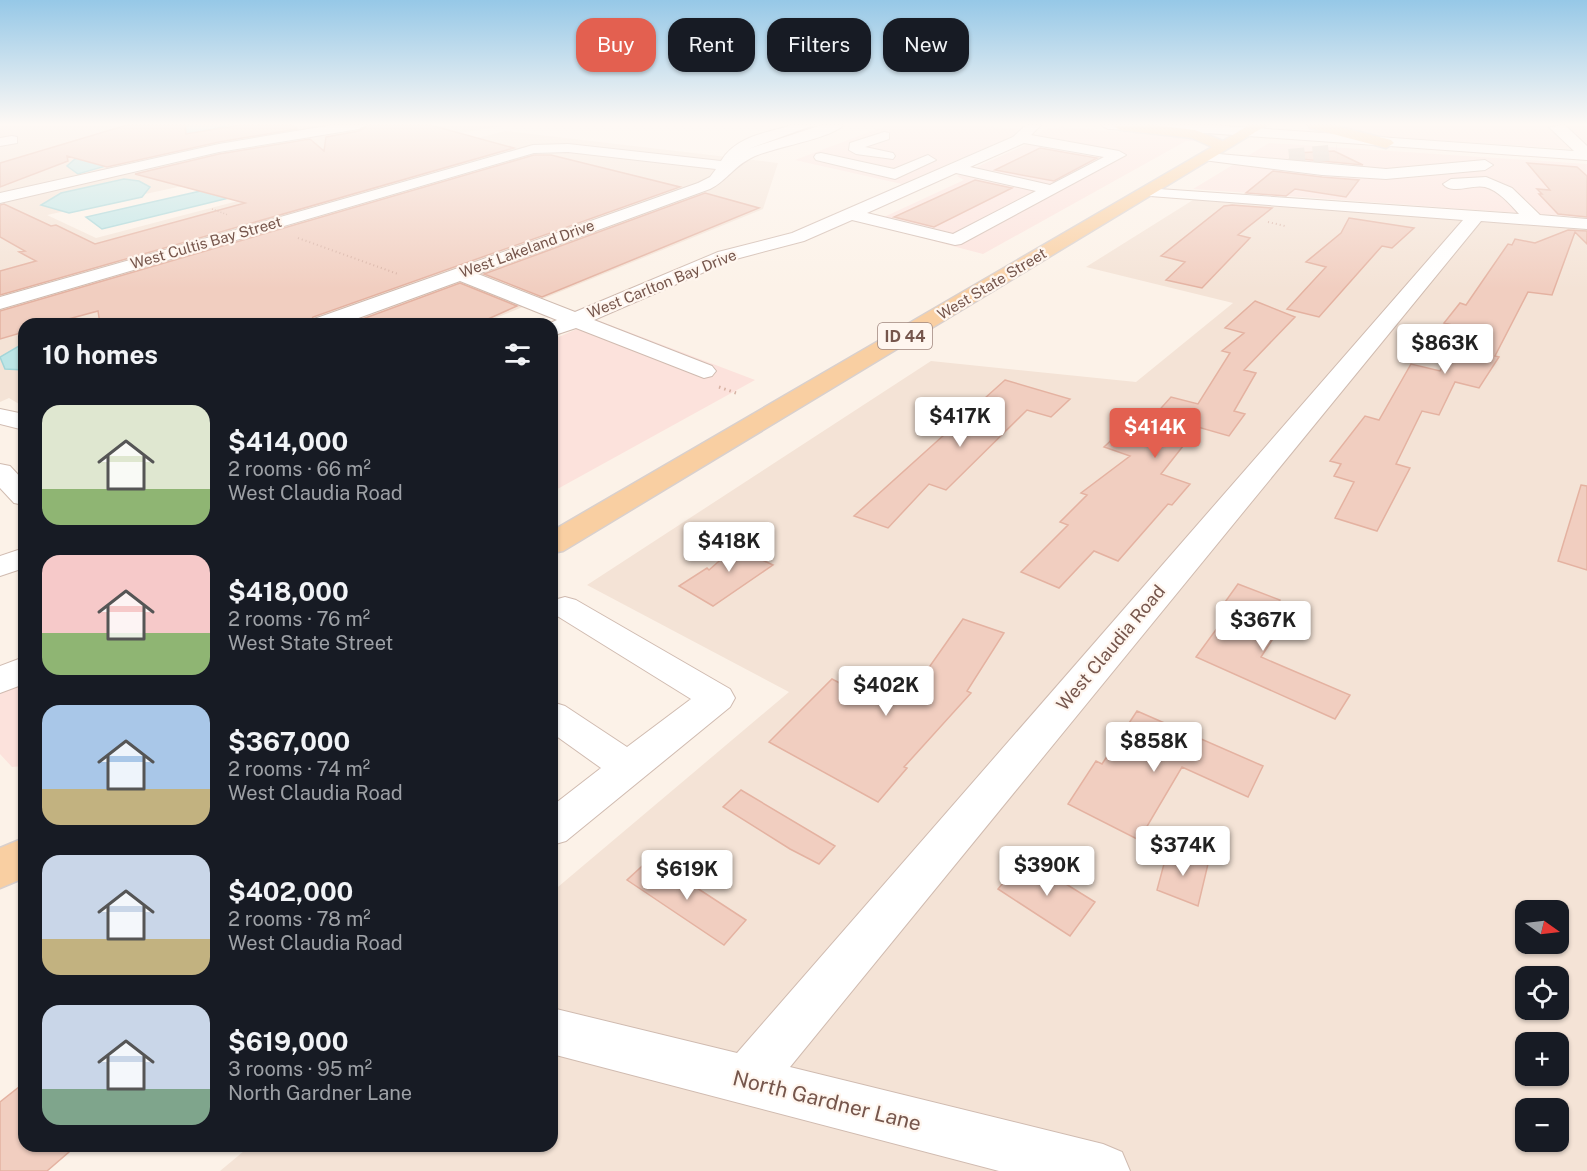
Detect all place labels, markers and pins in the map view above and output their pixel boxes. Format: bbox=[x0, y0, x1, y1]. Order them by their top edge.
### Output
pin: $863K bbox=[1403, 324, 1487, 375]
pin: $417K bbox=[918, 397, 1002, 448]
pin: $414K bbox=[1113, 408, 1197, 459]
pin: $418K bbox=[687, 522, 771, 573]
pin: $367K bbox=[1221, 601, 1305, 652]
pin: $402K bbox=[844, 666, 928, 717]
pin: $858K bbox=[1112, 722, 1196, 773]
pin: $374K bbox=[1141, 826, 1225, 877]
pin: $390K bbox=[1005, 846, 1089, 897]
pin: $619K bbox=[645, 850, 729, 901]

